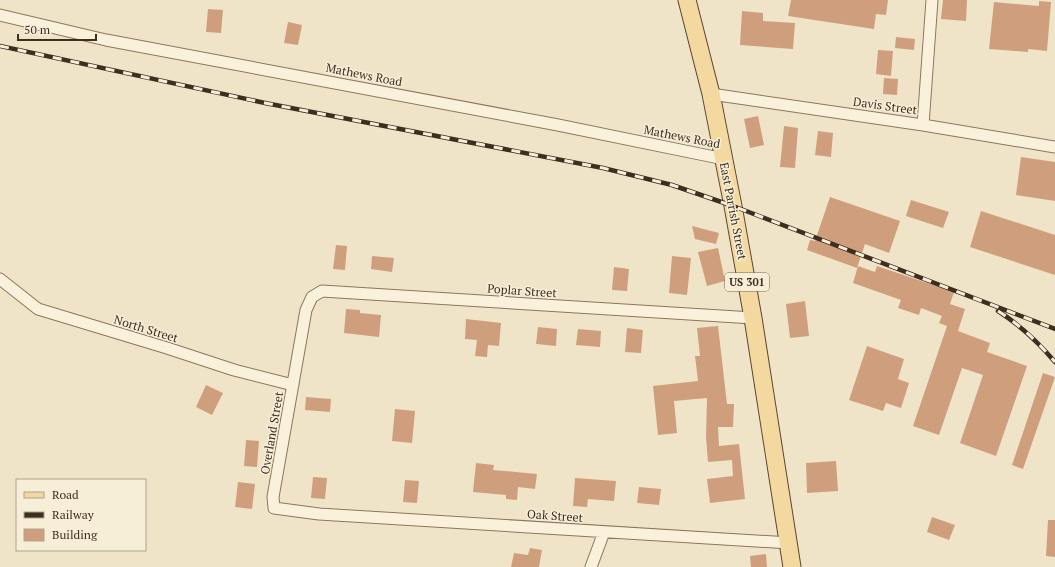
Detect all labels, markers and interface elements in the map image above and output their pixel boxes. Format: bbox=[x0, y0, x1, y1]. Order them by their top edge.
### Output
scale bar bbox=[18, 16, 96, 42]
text: 50 m bbox=[24, 22, 51, 37]
street label: Mathews Road bbox=[325, 60, 404, 89]
street label: Davis Street bbox=[852, 94, 919, 117]
street label: Mathews Road bbox=[643, 122, 722, 151]
street label: East Parrish Street bbox=[717, 161, 750, 261]
road number: US 301 bbox=[725, 273, 769, 291]
street label: Poplar Street bbox=[487, 281, 558, 300]
street label: North Street bbox=[112, 312, 181, 346]
street label: Overland Street bbox=[257, 390, 286, 475]
legend bbox=[16, 479, 146, 551]
text: Road bbox=[52, 487, 79, 502]
street label: Oak Street bbox=[527, 506, 584, 525]
text: Railway bbox=[52, 507, 95, 522]
text: Building bbox=[52, 527, 98, 542]

